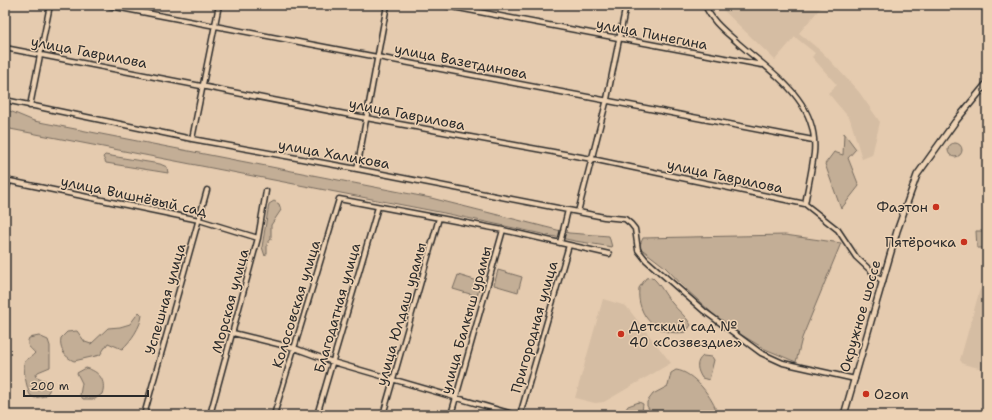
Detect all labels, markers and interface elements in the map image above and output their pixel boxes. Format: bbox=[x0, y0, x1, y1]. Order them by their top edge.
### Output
street label: улица Пинегина bbox=[595, 14, 710, 54]
street label: улица Гаврилова bbox=[29, 32, 149, 72]
street label: улица Вазетдинова bbox=[393, 39, 529, 83]
street label: улица Гаврилова bbox=[347, 94, 467, 134]
street label: улица Халикова bbox=[277, 135, 392, 173]
street label: улица Гаврилова bbox=[665, 155, 785, 197]
street label: улица Вишнёвый сад bbox=[59, 172, 209, 220]
place label: Фаэтон bbox=[877, 198, 928, 216]
marker: Фаэтон bbox=[931, 202, 941, 212]
place label: Пятёрочка bbox=[885, 233, 956, 251]
street label: Колосовская улица bbox=[268, 237, 324, 370]
marker: Пятёрочка bbox=[959, 237, 969, 247]
street label: улица Юлдаш урамы bbox=[372, 240, 430, 388]
street label: Успешная улица bbox=[141, 241, 190, 357]
street label: Благодатная улица bbox=[310, 241, 364, 375]
street label: улица Балкыш урамы bbox=[436, 244, 496, 396]
street label: Морская улица bbox=[207, 247, 253, 355]
street label: Окружное шоссе bbox=[835, 258, 885, 374]
street label: Пригородная улица bbox=[507, 259, 562, 395]
place label: Детский сад № 40 «Созвездие» bbox=[629, 317, 742, 351]
marker: Детский сад № 40 «Созвездие» bbox=[616, 329, 626, 339]
scale bar bbox=[24, 372, 148, 398]
text: 200 m bbox=[30, 378, 69, 394]
place label: Ozon bbox=[874, 385, 909, 403]
marker: Ozon bbox=[861, 389, 871, 399]

